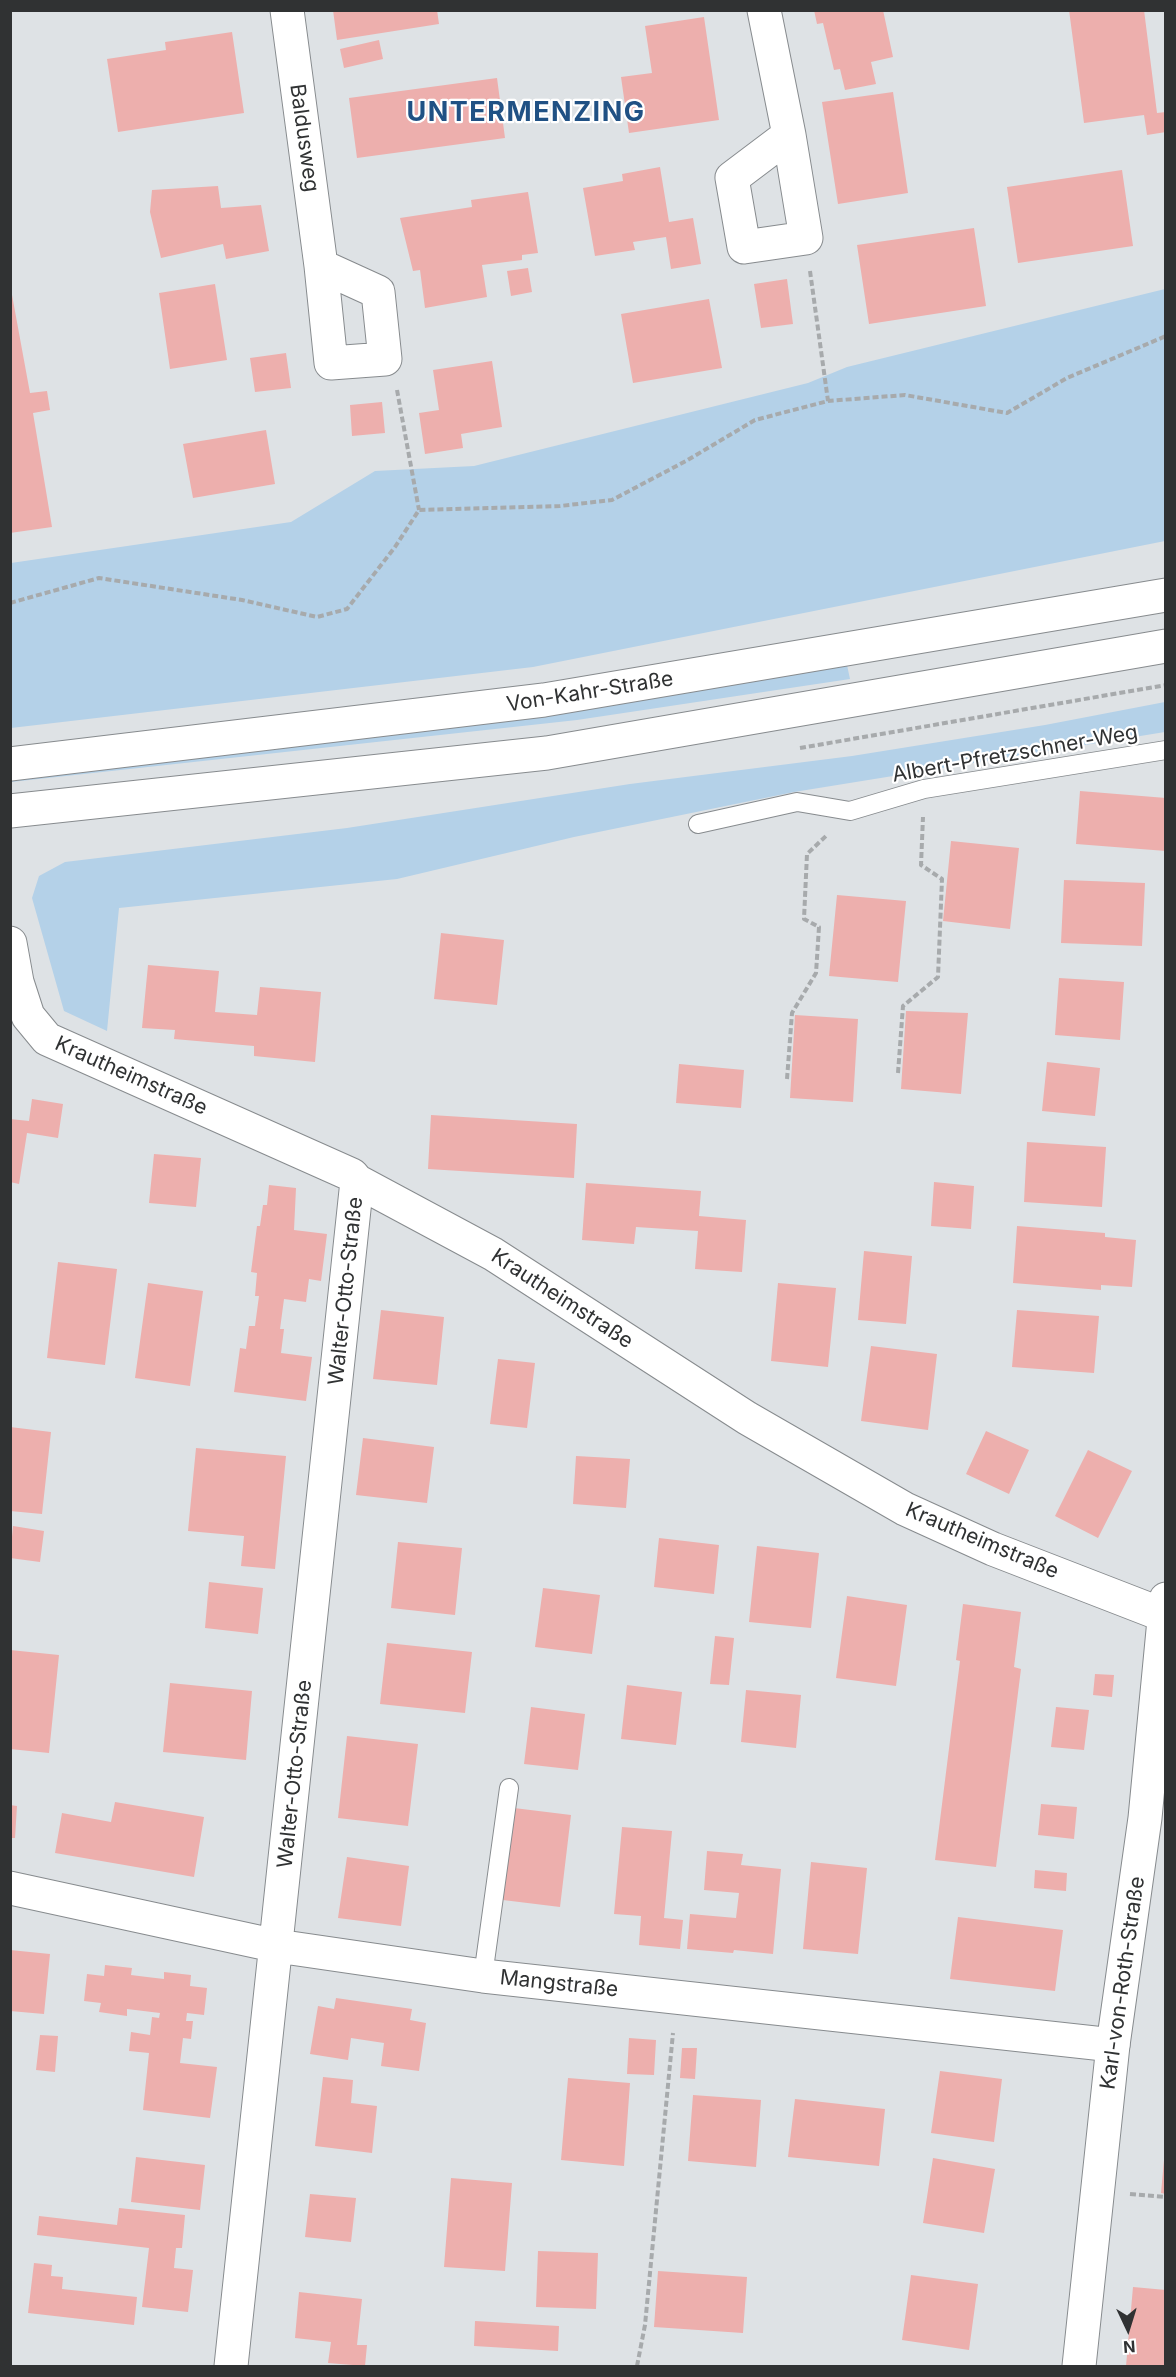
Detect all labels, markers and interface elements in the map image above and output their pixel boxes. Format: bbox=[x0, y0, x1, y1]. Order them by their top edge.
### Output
street label: Baldusweg bbox=[284, 82, 324, 194]
district label: UNTERMENZING bbox=[407, 97, 645, 129]
street label: Von-Kahr-Straße bbox=[505, 666, 675, 718]
street label: Albert-Pfretzschner-Weg bbox=[890, 720, 1140, 788]
street label: Krautheimstraße bbox=[51, 1031, 211, 1121]
street label: Walter-Otto-Straße bbox=[324, 1196, 368, 1386]
street label: Krautheimstraße bbox=[486, 1244, 638, 1354]
street label: Krautheimstraße bbox=[902, 1497, 1062, 1585]
street label: Walter-Otto-Straße bbox=[273, 1679, 317, 1869]
street label: Karl-von-Roth-Straße bbox=[1096, 1875, 1150, 2091]
street label: Mangstraße bbox=[499, 1965, 619, 2003]
north arrow bbox=[1098, 2299, 1158, 2359]
text: N bbox=[1122, 2337, 1136, 2357]

